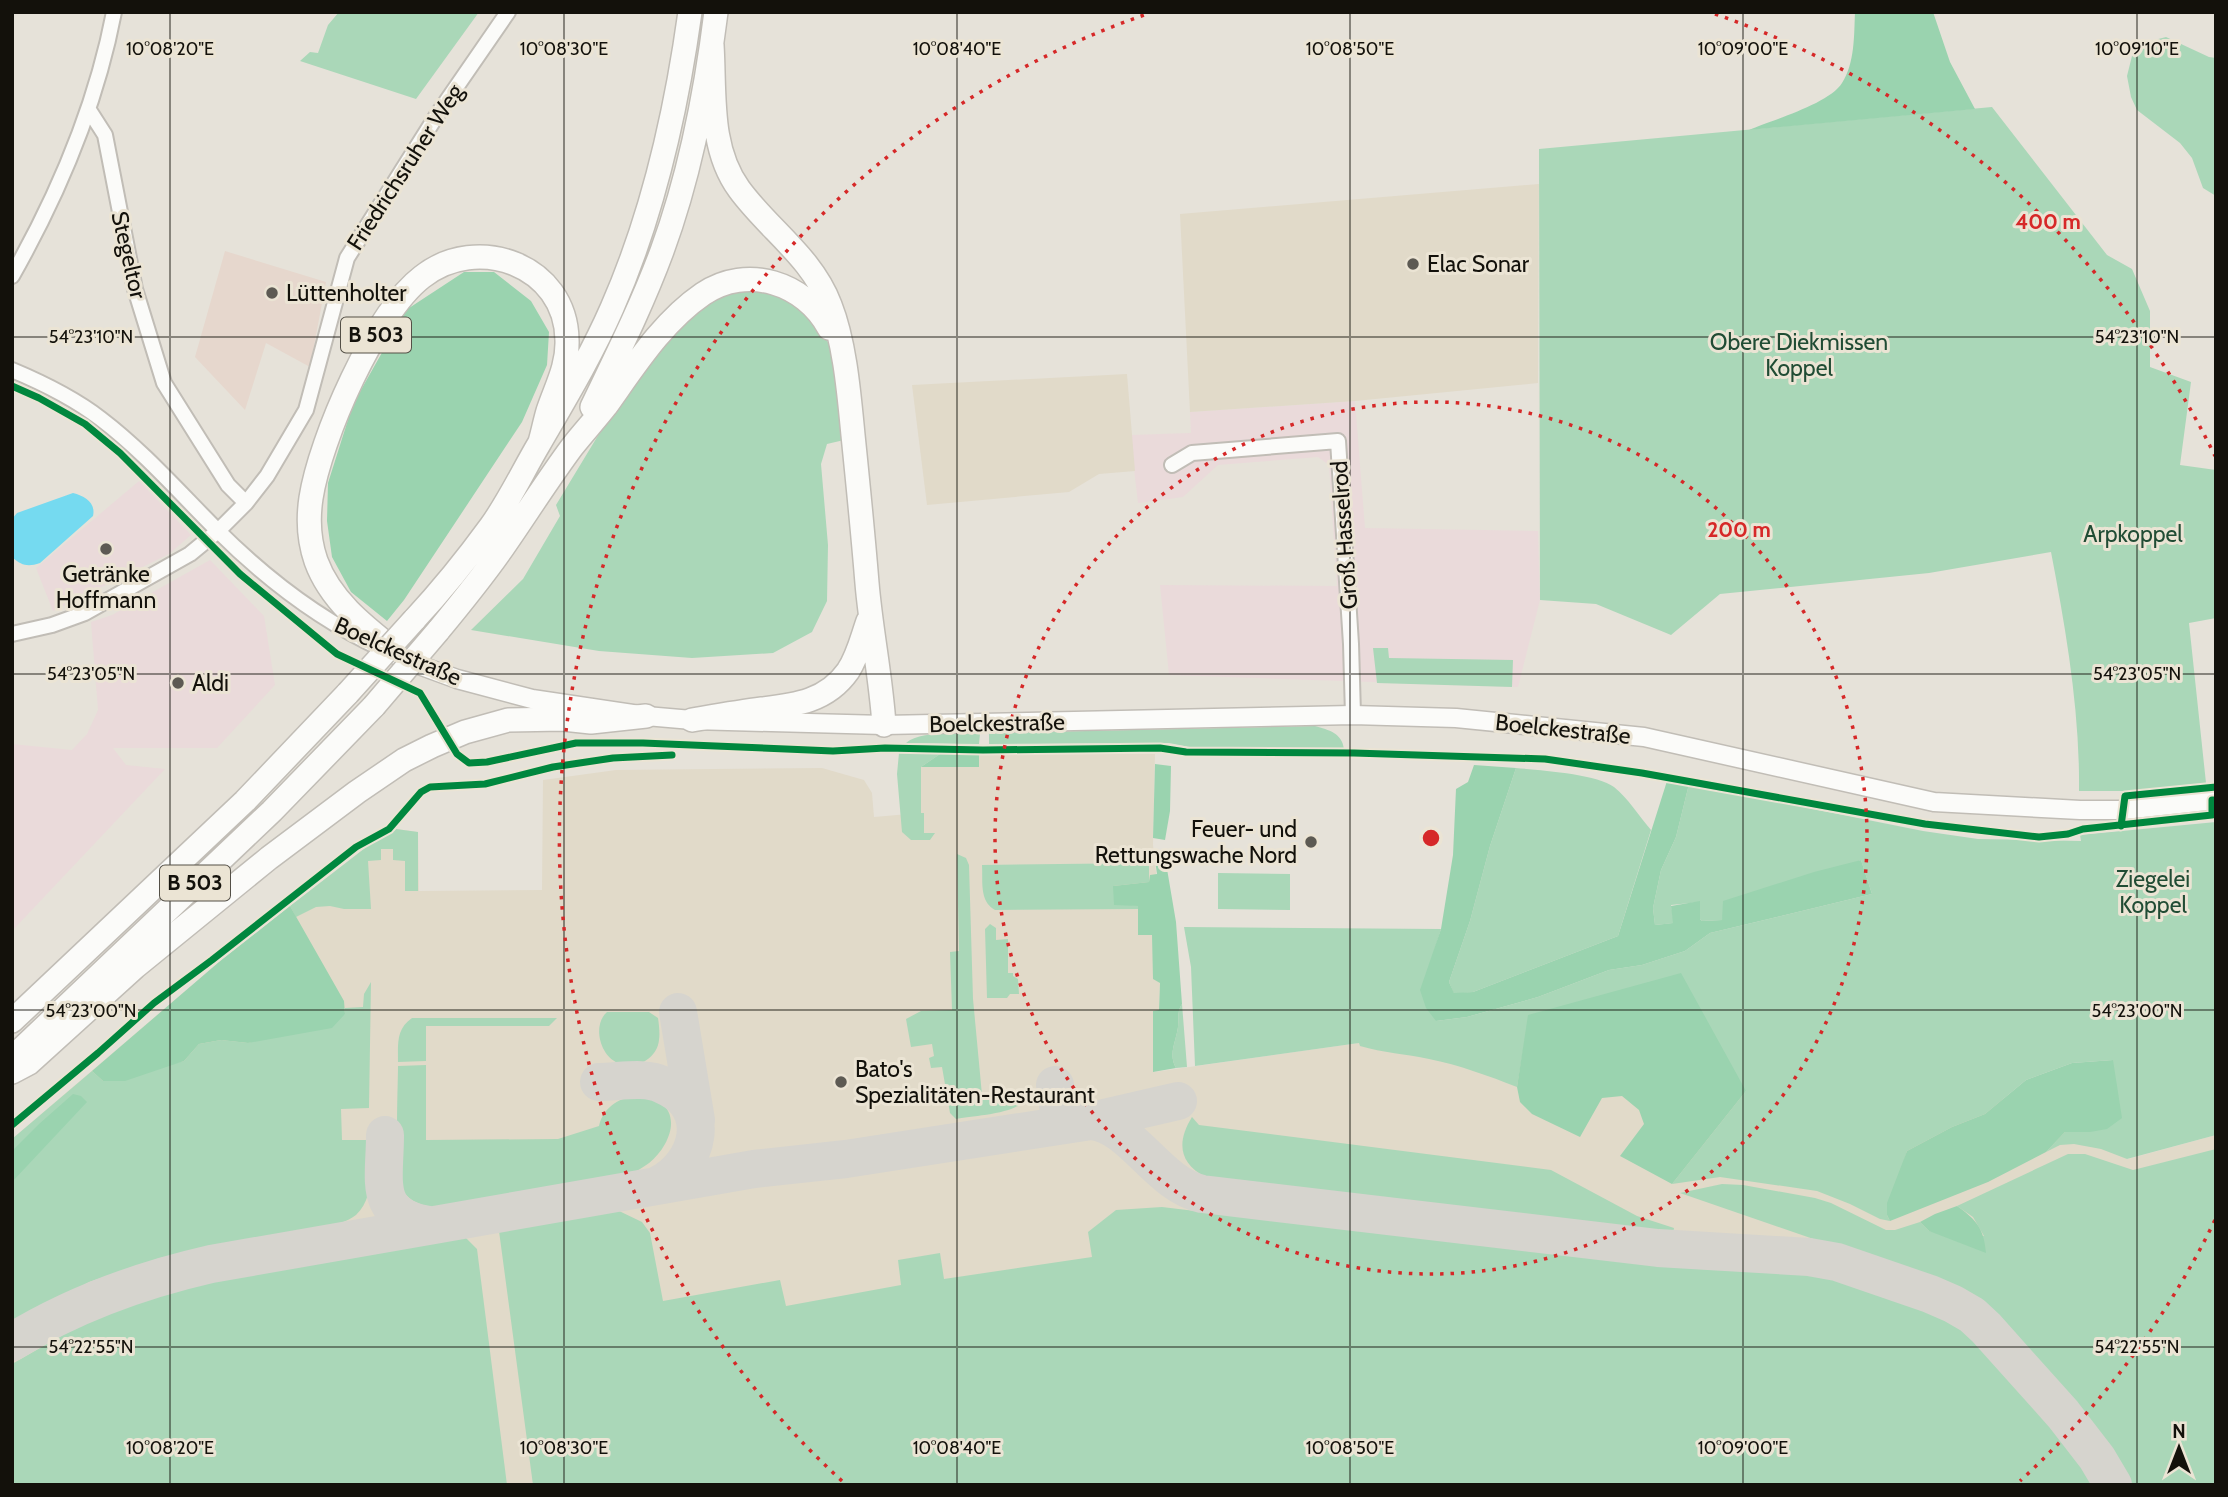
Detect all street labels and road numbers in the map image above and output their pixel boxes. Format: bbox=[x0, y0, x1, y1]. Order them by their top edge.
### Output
street label: Friedrichsruher Weg bbox=[341, 78, 469, 255]
street label: Stegeltor bbox=[105, 209, 153, 302]
road number: B 503 bbox=[341, 318, 411, 352]
street label: Groß Hasselrod bbox=[1325, 460, 1363, 610]
street label: Boelckestraße bbox=[330, 611, 466, 692]
street label: Boelckestraße bbox=[929, 708, 1065, 738]
street label: Boelckestraße bbox=[1494, 708, 1632, 750]
road number: B 503 bbox=[160, 866, 230, 900]

